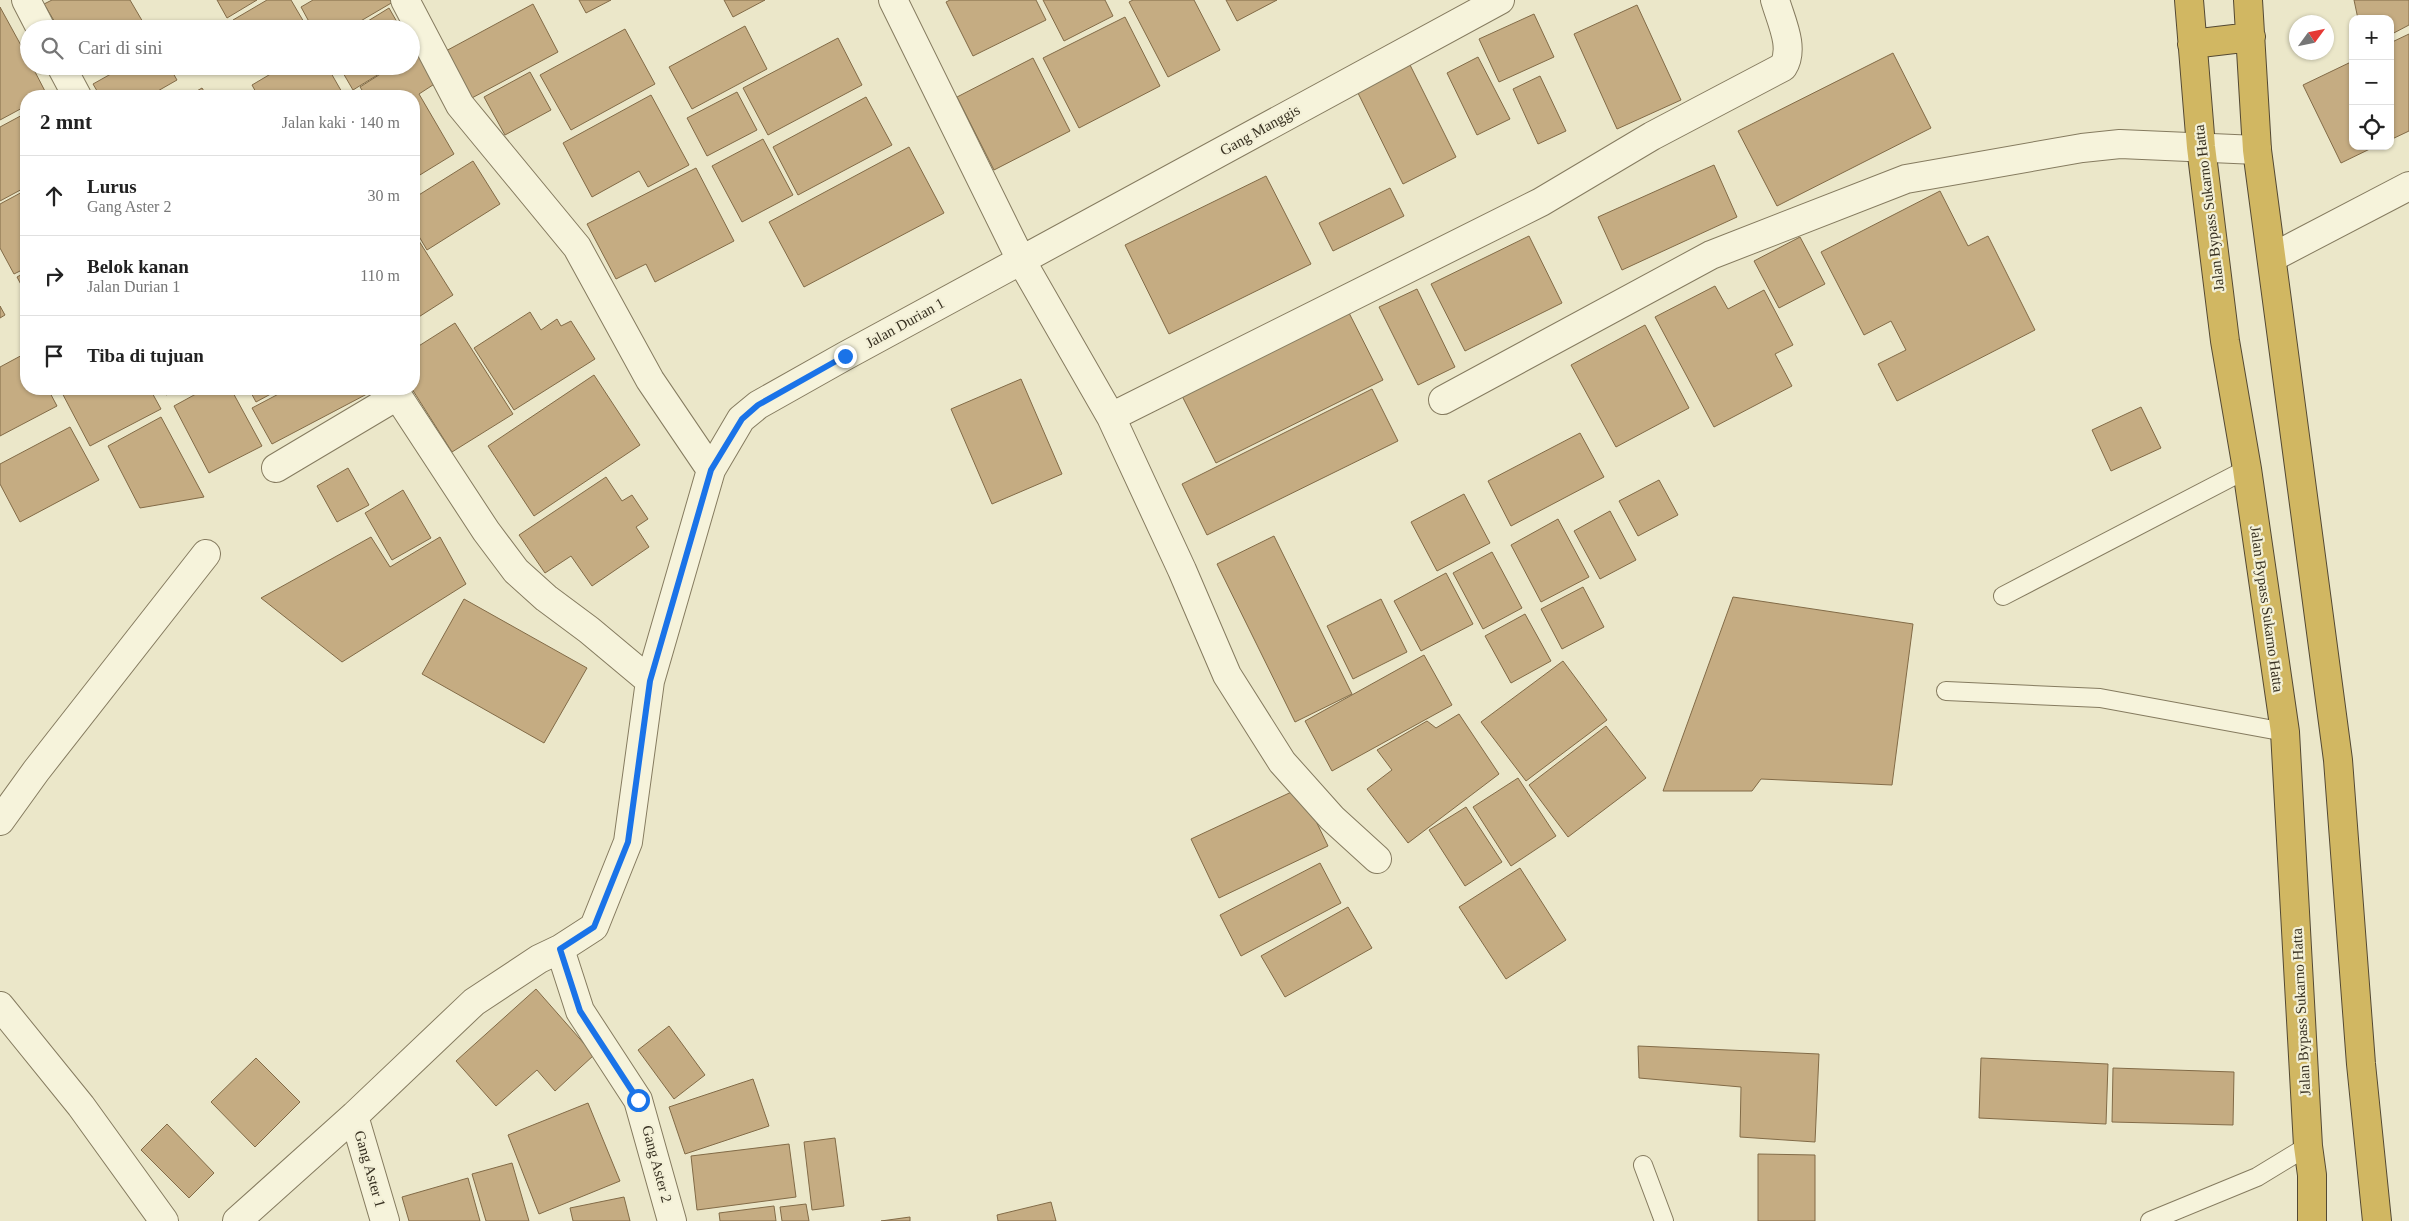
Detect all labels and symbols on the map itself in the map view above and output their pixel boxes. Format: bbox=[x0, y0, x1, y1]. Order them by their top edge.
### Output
north arrow bbox=[2289, 15, 2334, 60]
street label: Gang Manggis bbox=[1217, 101, 1303, 159]
street label: Jalan Bypass Sukarno Hatta bbox=[2191, 123, 2227, 292]
street label: Jalan Durian 1 bbox=[863, 295, 947, 351]
route end bbox=[834, 345, 857, 368]
street label: Jalan Bypass Sukarno Hatta bbox=[2247, 525, 2287, 694]
street label: Jalan Bypass Sukarno Hatta bbox=[2289, 927, 2313, 1096]
route start bbox=[627, 1089, 650, 1112]
street label: Gang Aster 2 bbox=[639, 1124, 675, 1204]
street label: Gang Aster 1 bbox=[351, 1129, 389, 1209]

